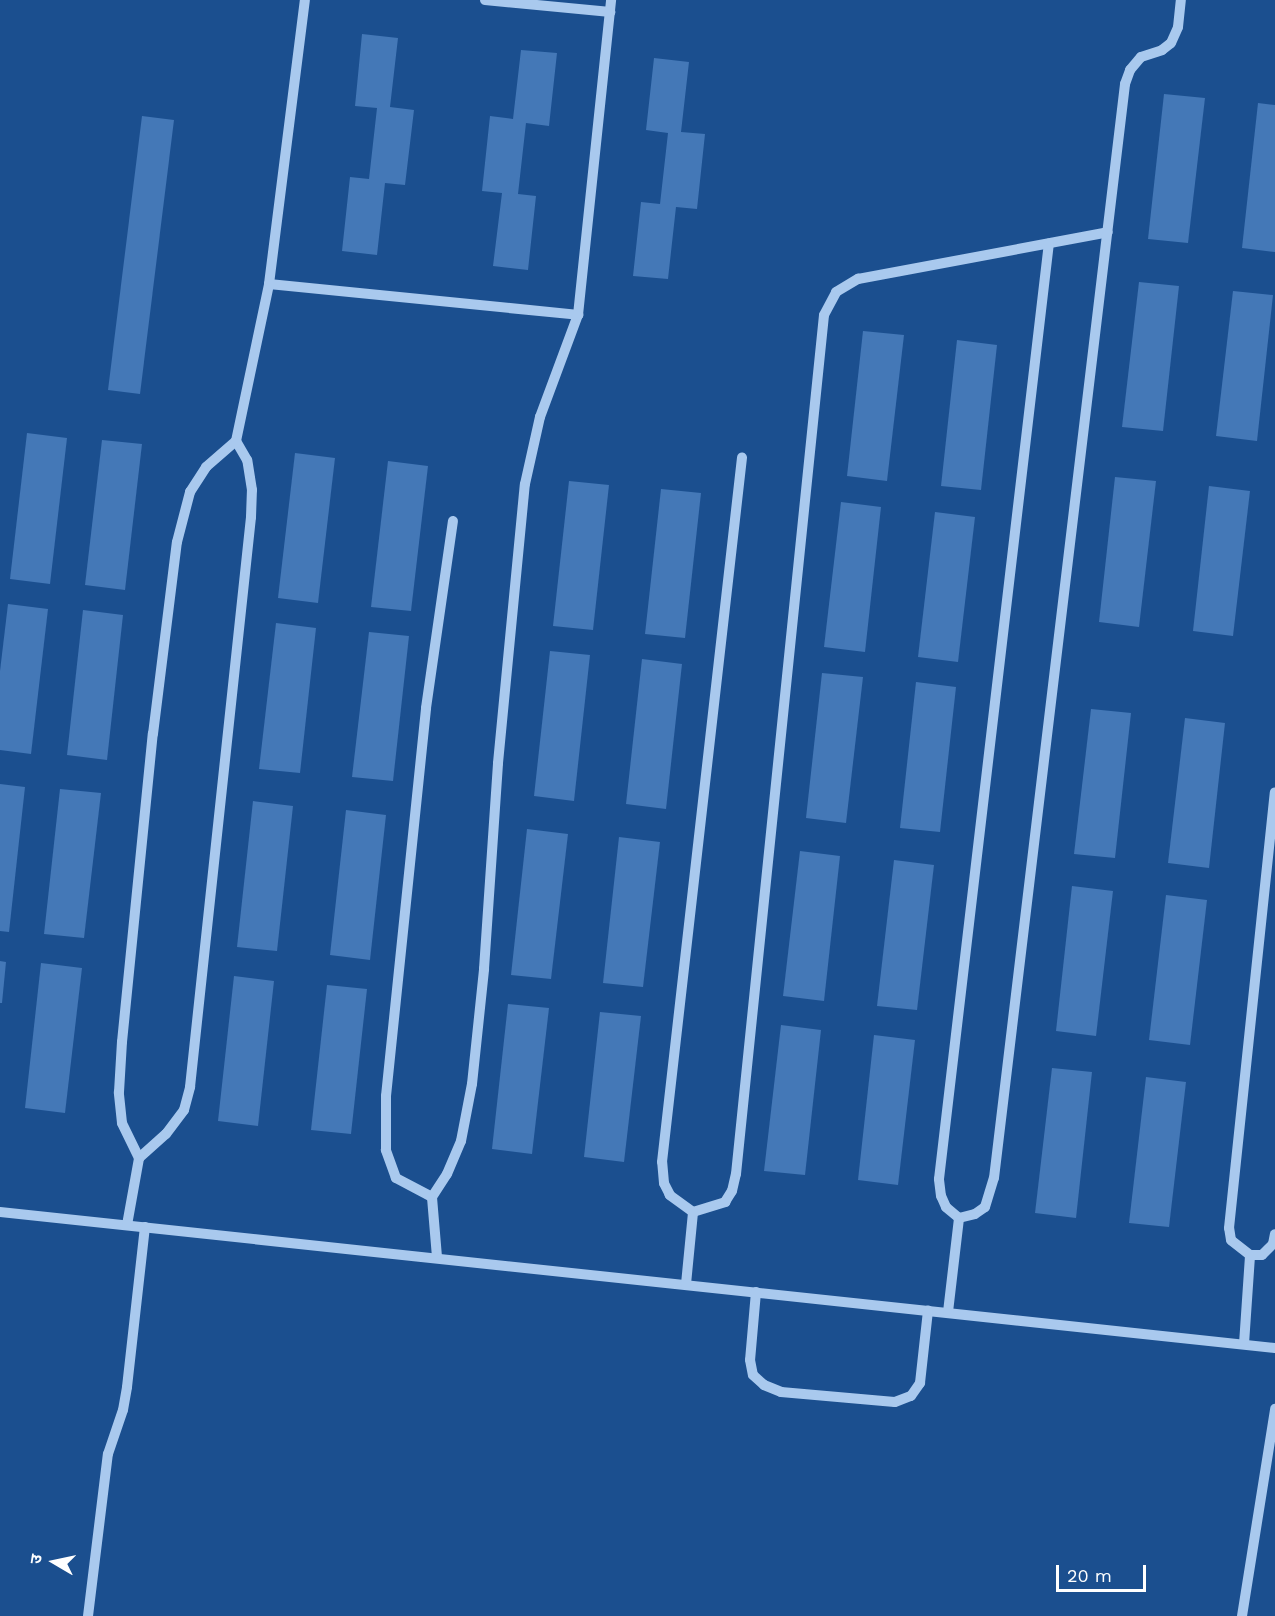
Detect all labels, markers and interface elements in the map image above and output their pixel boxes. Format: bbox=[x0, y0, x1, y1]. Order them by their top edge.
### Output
north arrow bbox=[24, 1532, 84, 1592]
text: उ bbox=[26, 1553, 46, 1565]
scale bar bbox=[1059, 1553, 1149, 1591]
text: 20 m bbox=[1067, 1565, 1112, 1586]

